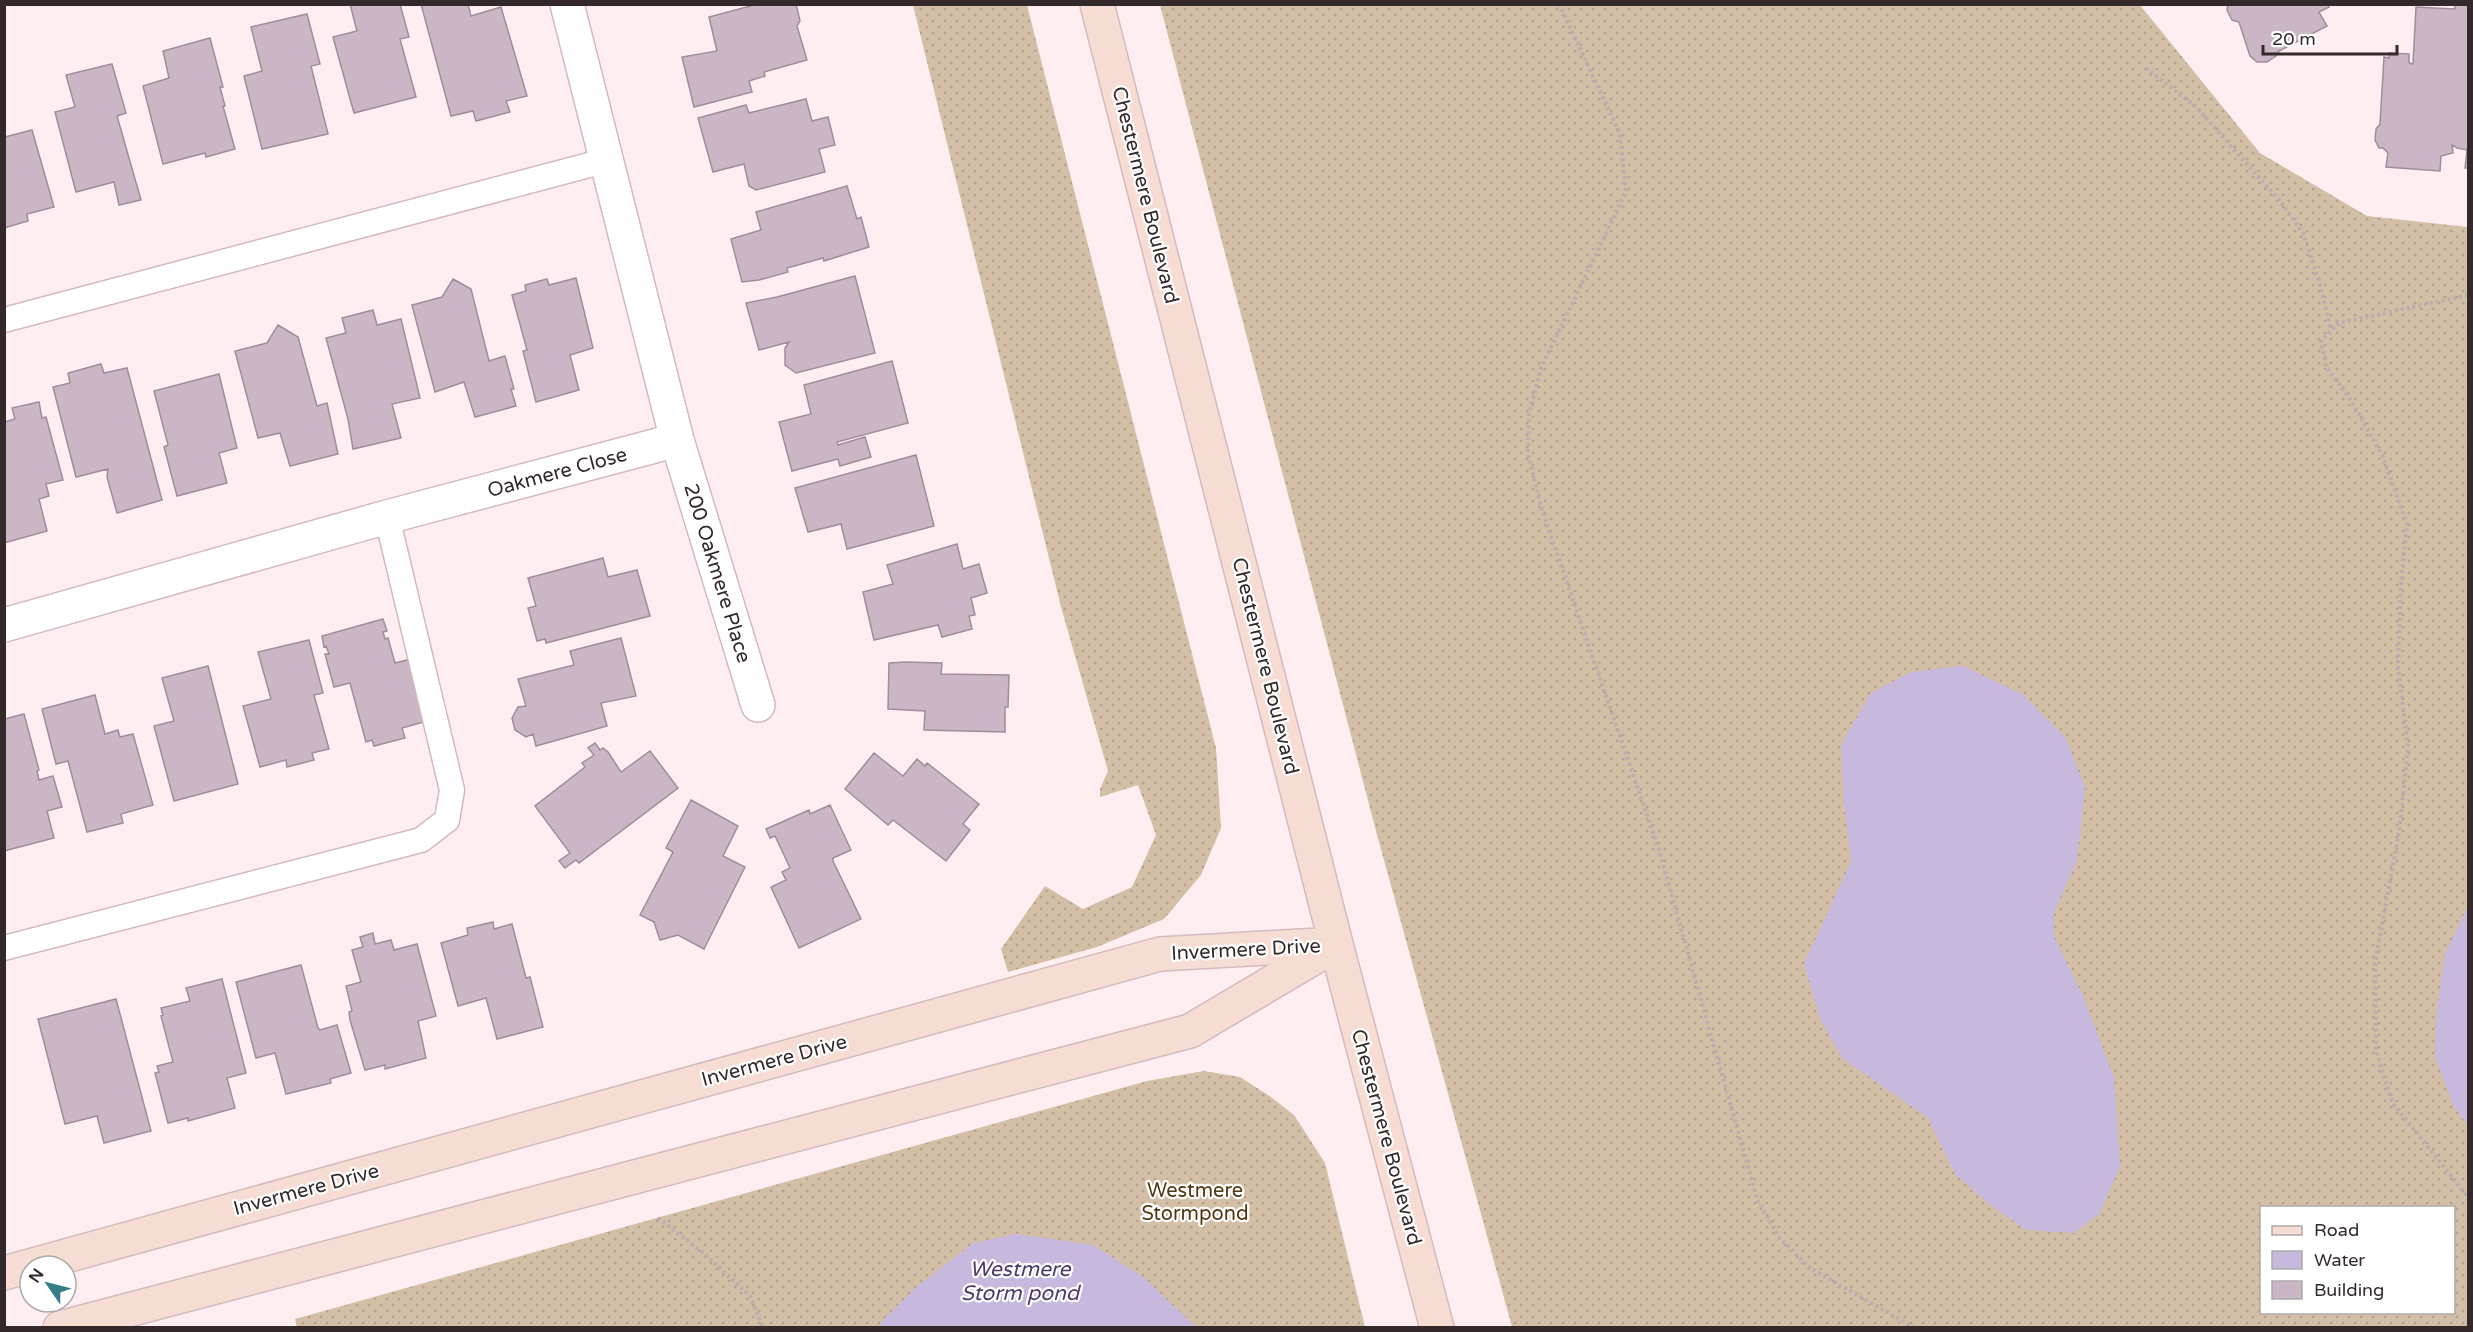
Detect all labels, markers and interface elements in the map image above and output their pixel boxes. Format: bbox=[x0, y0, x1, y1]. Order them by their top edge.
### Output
scale bar bbox=[2263, 18, 2396, 56]
text: 20 m bbox=[2272, 28, 2316, 50]
street label: Chestermere Boulevard bbox=[1106, 84, 1184, 306]
street label: Oakmere Close bbox=[485, 443, 630, 503]
street label: 200 Oakmere Place bbox=[678, 481, 756, 666]
street label: Chestermere Boulevard bbox=[1226, 555, 1304, 777]
street label: Invermere Drive bbox=[1171, 934, 1321, 966]
street label: Chestermere Boulevard bbox=[1346, 1026, 1426, 1248]
street label: Invermere Drive bbox=[699, 1030, 850, 1092]
street label: Invermere Drive bbox=[231, 1159, 382, 1221]
park label: Westmere Stormpond bbox=[1141, 1179, 1249, 1226]
legend bbox=[2260, 1206, 2455, 1314]
text: Road bbox=[2314, 1219, 2359, 1241]
text: Water bbox=[2314, 1249, 2365, 1271]
north arrow bbox=[18, 1254, 78, 1314]
water label: Westmere Storm pond bbox=[961, 1257, 1082, 1306]
text: N bbox=[25, 1265, 48, 1287]
text: Building bbox=[2314, 1279, 2384, 1301]

